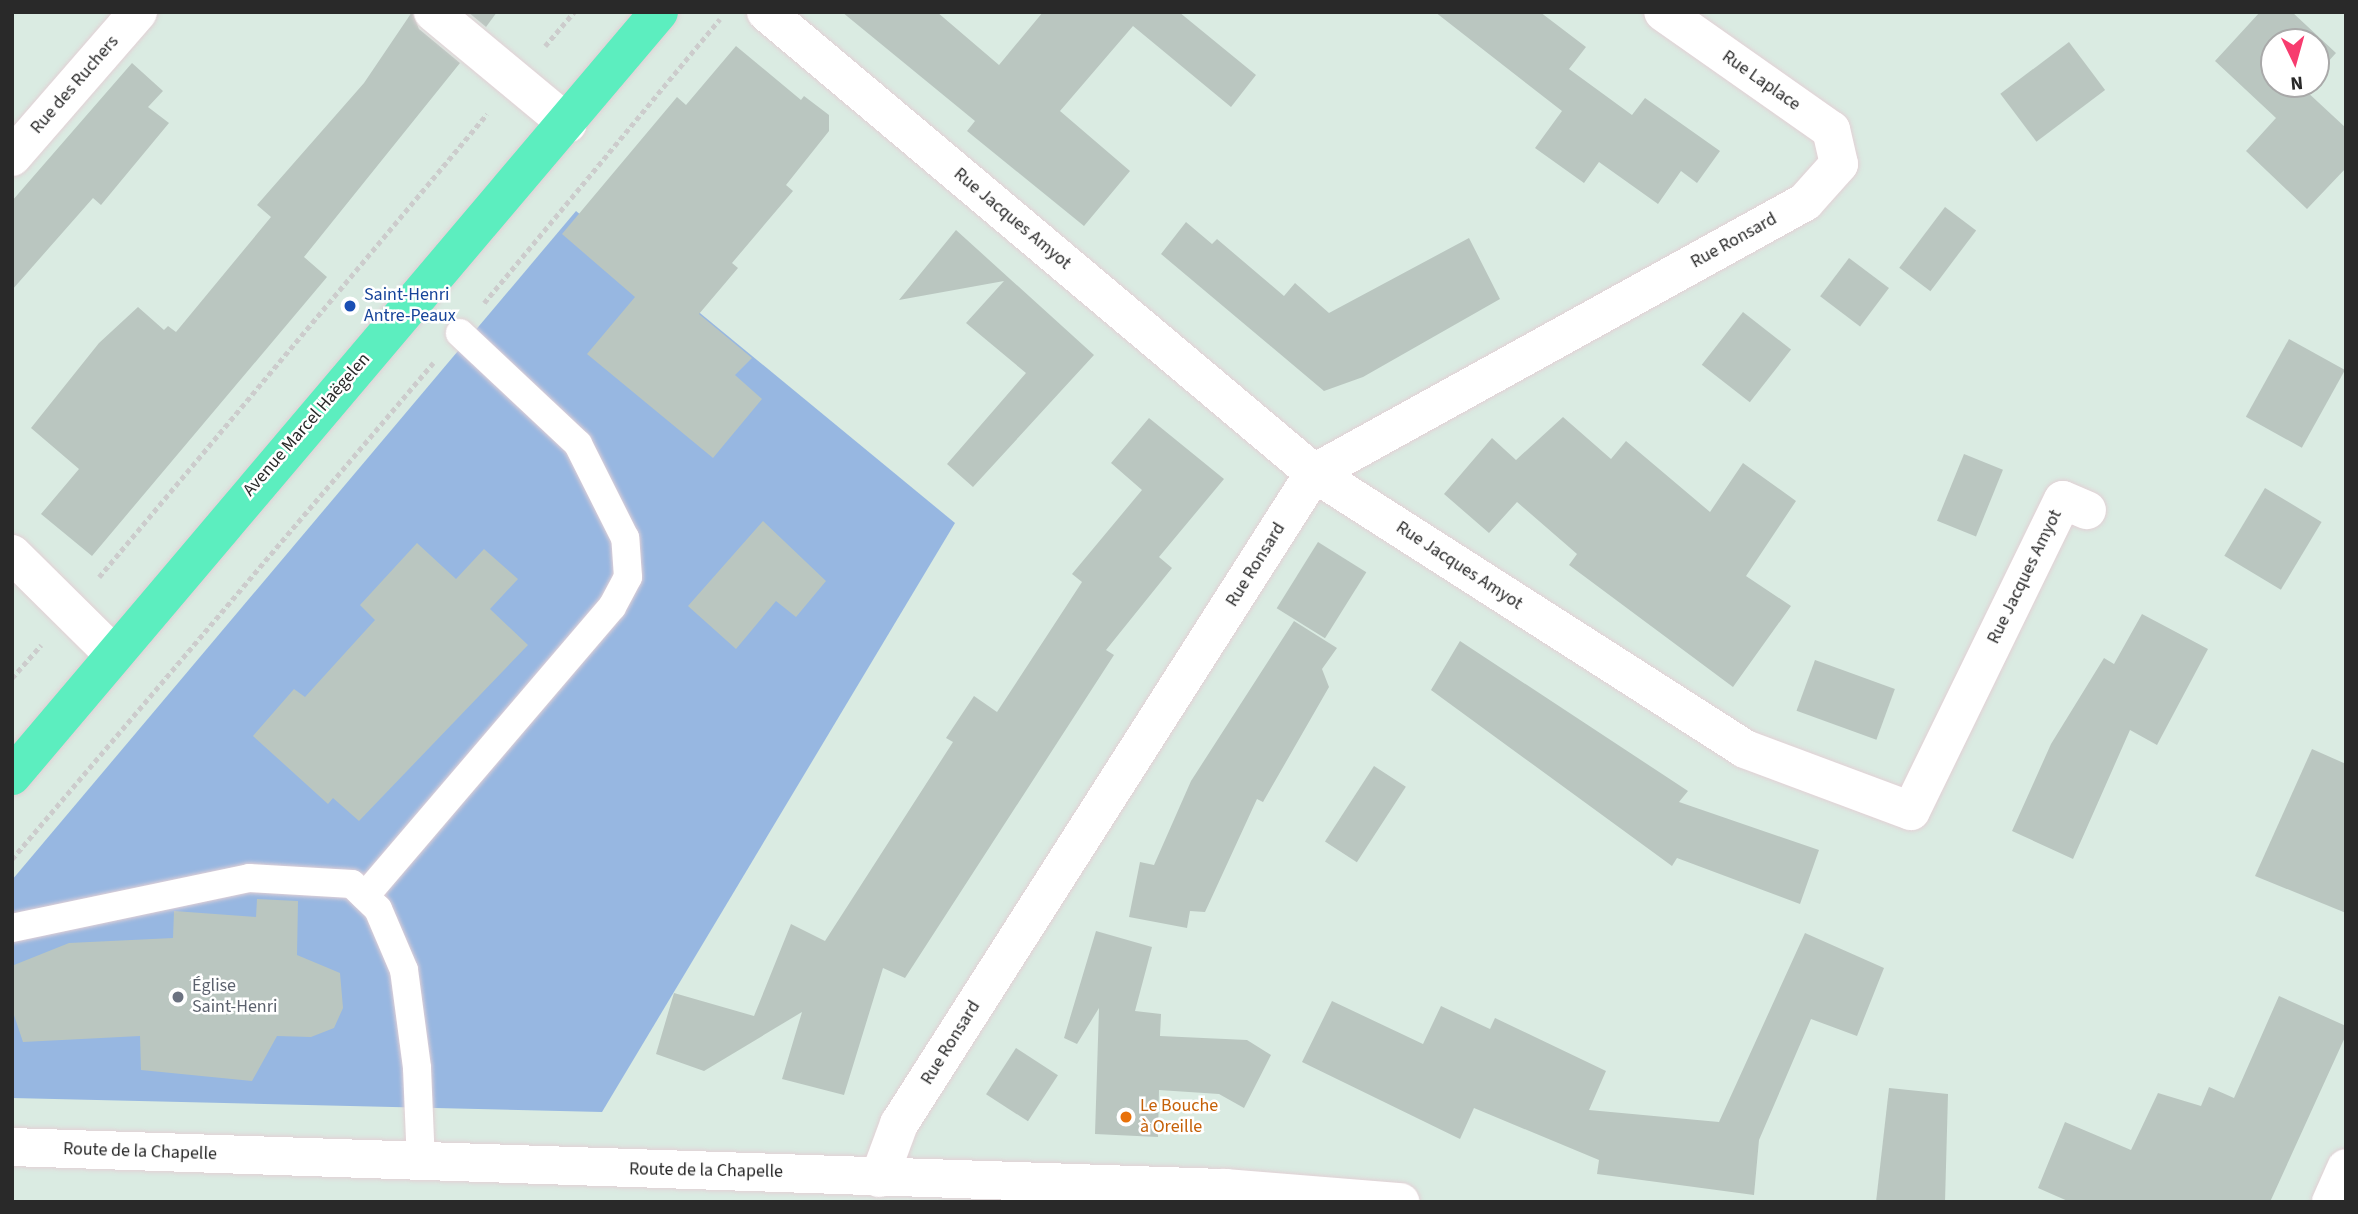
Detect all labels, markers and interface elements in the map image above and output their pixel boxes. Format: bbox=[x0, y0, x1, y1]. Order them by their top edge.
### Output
north arrow bbox=[2260, 28, 2330, 98]
street label: Rue des Ruchers bbox=[26, 31, 124, 139]
street label: Rue Laplace bbox=[1718, 46, 1804, 116]
text: N bbox=[2289, 68, 2304, 96]
street label: Rue Jacques Amyot bbox=[949, 164, 1075, 274]
street label: Rue Ronsard bbox=[1687, 209, 1781, 273]
place label: Saint-Henri Antre-Peaux bbox=[364, 285, 456, 328]
marker: Saint-Henri Antre-Peaux bbox=[342, 298, 358, 314]
street label: Avenue Marcel Haëgelen bbox=[239, 349, 375, 501]
street label: Rue Jacques Amyot bbox=[1983, 506, 2067, 648]
street label: Rue Jacques Amyot bbox=[1392, 517, 1526, 615]
street label: Rue Ronsard bbox=[1222, 519, 1290, 611]
place label: Église Saint-Henri bbox=[192, 976, 277, 1018]
marker: Église Saint-Henri bbox=[170, 989, 186, 1005]
street label: Rue Ronsard bbox=[917, 997, 985, 1089]
place label: Le Bouche à Oreille bbox=[1140, 1096, 1218, 1138]
marker: Le Bouche à Oreille bbox=[1118, 1109, 1134, 1125]
street label: Route de la Chapelle bbox=[63, 1139, 217, 1165]
street label: Route de la Chapelle bbox=[629, 1159, 783, 1183]

